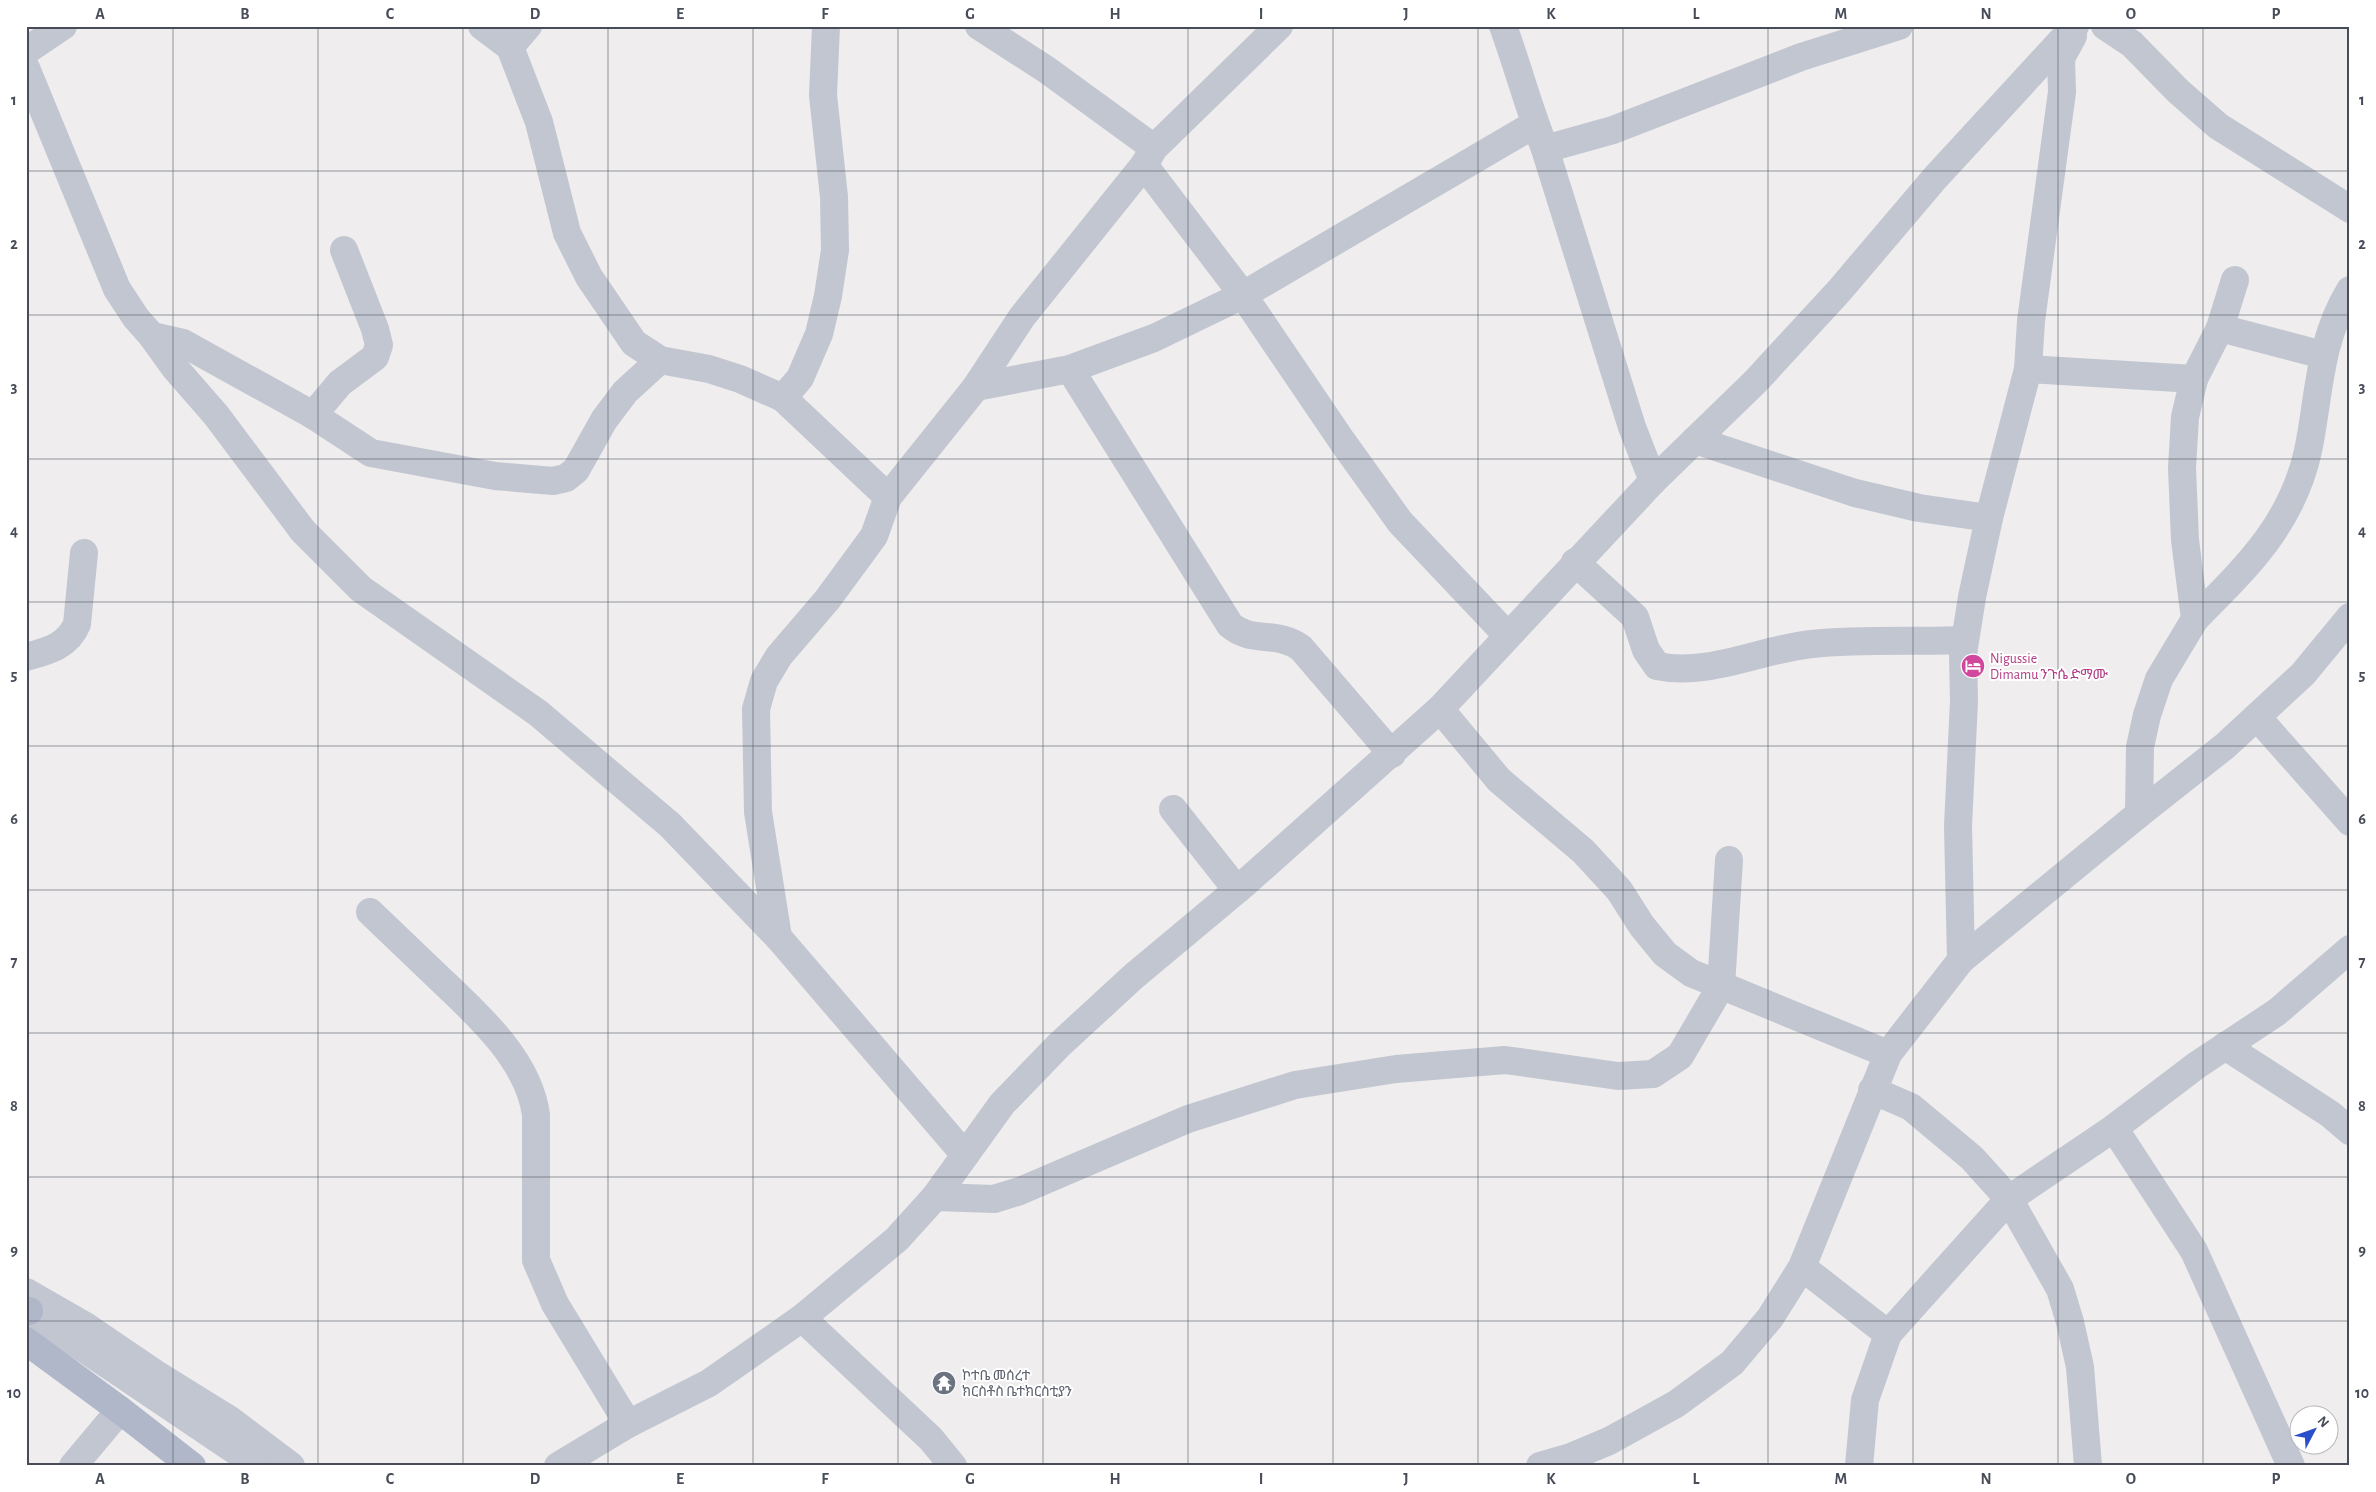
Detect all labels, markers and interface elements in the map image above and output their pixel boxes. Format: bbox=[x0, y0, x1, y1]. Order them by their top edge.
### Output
text: A bbox=[95, 6, 105, 22]
text: B bbox=[240, 6, 250, 22]
text: C bbox=[386, 6, 395, 22]
text: D bbox=[530, 6, 541, 22]
text: E bbox=[676, 6, 684, 22]
text: F bbox=[821, 6, 829, 22]
text: G bbox=[965, 6, 975, 22]
text: H bbox=[1109, 6, 1121, 22]
text: I bbox=[1259, 6, 1263, 22]
text: J bbox=[1403, 6, 1409, 22]
text: K bbox=[1546, 6, 1556, 22]
text: L bbox=[1693, 6, 1700, 22]
text: M bbox=[1835, 6, 1847, 22]
text: N bbox=[1980, 6, 1992, 22]
text: O bbox=[2126, 6, 2136, 22]
text: P bbox=[2272, 6, 2281, 22]
text: 1 bbox=[11, 92, 17, 108]
text: 1 bbox=[2359, 92, 2365, 108]
text: 2 bbox=[10, 236, 18, 252]
text: 2 bbox=[2358, 236, 2366, 252]
text: 3 bbox=[11, 379, 18, 395]
text: 3 bbox=[2359, 379, 2366, 395]
text: 4 bbox=[10, 523, 18, 539]
text: 4 bbox=[2358, 523, 2366, 539]
place label: Nigussie Dimamu ንጉሴ ድማሙ bbox=[1990, 652, 2109, 682]
hotel icon: Nigussie Dimamu ንጉሴ ድማሙ bbox=[1960, 653, 1986, 679]
text: 5 bbox=[11, 667, 18, 683]
text: 5 bbox=[2359, 667, 2366, 683]
text: 6 bbox=[10, 811, 18, 827]
text: 6 bbox=[2358, 811, 2366, 827]
text: 7 bbox=[11, 954, 18, 970]
text: 7 bbox=[2359, 954, 2366, 970]
text: 8 bbox=[10, 1098, 18, 1114]
text: 8 bbox=[2358, 1098, 2366, 1114]
text: 9 bbox=[10, 1242, 18, 1258]
text: 9 bbox=[2358, 1242, 2366, 1258]
place label: ኮተቤ መሰረተ ክርስቶስ ቤተክርስቲያን bbox=[962, 1369, 1072, 1399]
temple icon: ኮተቤ መሰረተ ክርስቶስ ቤተክርስቲያን bbox=[931, 1370, 957, 1396]
text: 10 bbox=[7, 1385, 21, 1401]
text: 10 bbox=[2355, 1385, 2369, 1401]
north arrow bbox=[2288, 1404, 2338, 1454]
text: N bbox=[2315, 1414, 2332, 1430]
text: A bbox=[95, 1471, 105, 1487]
text: B bbox=[240, 1471, 250, 1487]
text: C bbox=[386, 1471, 395, 1487]
text: D bbox=[530, 1471, 541, 1487]
text: E bbox=[676, 1471, 684, 1487]
text: F bbox=[821, 1471, 829, 1487]
text: G bbox=[965, 1471, 975, 1487]
text: H bbox=[1109, 1471, 1121, 1487]
text: I bbox=[1259, 1471, 1263, 1487]
text: J bbox=[1403, 1471, 1409, 1487]
text: K bbox=[1546, 1471, 1556, 1487]
text: L bbox=[1693, 1471, 1700, 1487]
text: M bbox=[1835, 1471, 1847, 1487]
text: N bbox=[1980, 1471, 1992, 1487]
text: O bbox=[2126, 1471, 2136, 1487]
text: P bbox=[2272, 1471, 2281, 1487]

